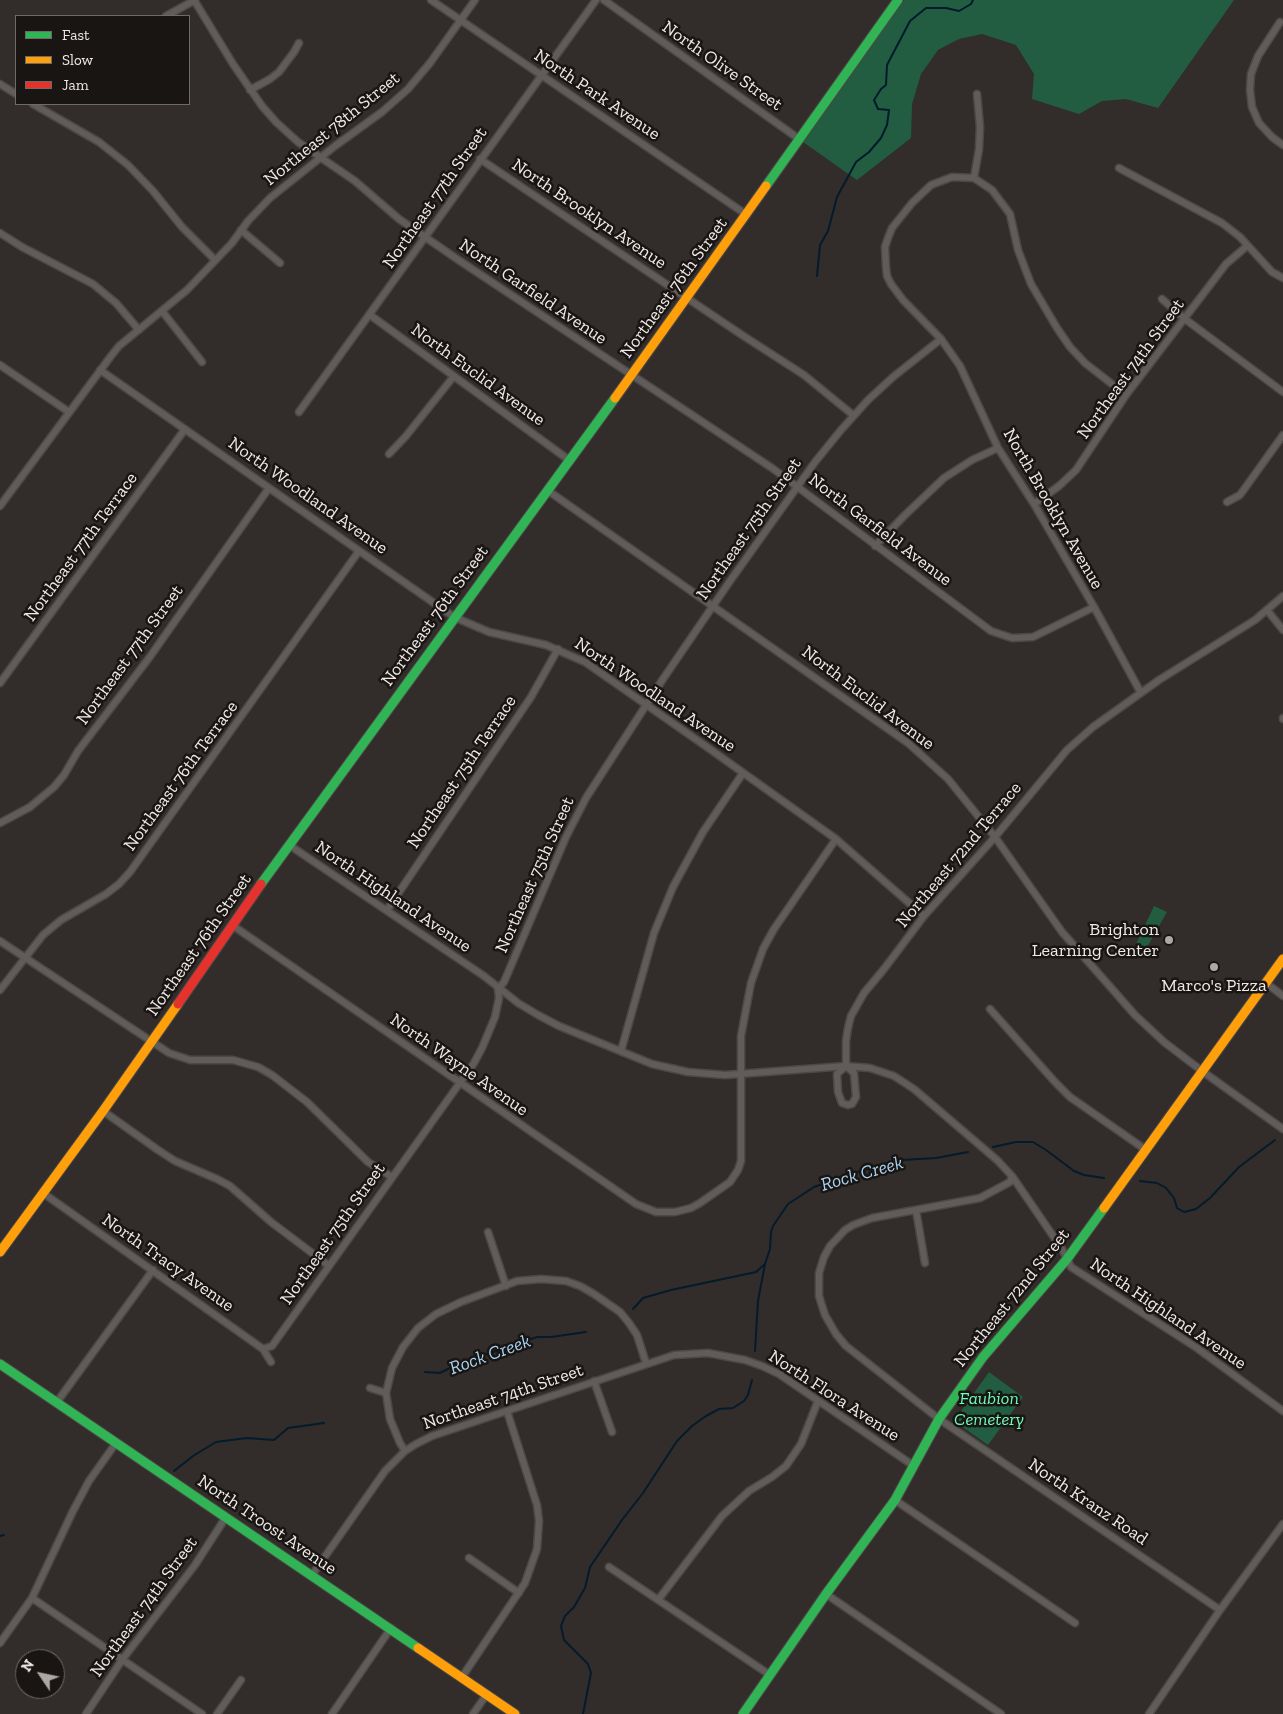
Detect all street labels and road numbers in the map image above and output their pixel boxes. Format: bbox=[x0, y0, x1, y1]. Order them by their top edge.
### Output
street label: North Olive Street bbox=[658, 16, 786, 116]
street label: North Park Avenue bbox=[530, 45, 664, 145]
street label: Northeast 78th Street bbox=[260, 68, 404, 190]
street label: Northeast 77th Street bbox=[378, 123, 492, 273]
street label: North Brooklyn Avenue bbox=[508, 154, 670, 274]
street label: Northeast 76th Street bbox=[616, 213, 732, 363]
street label: North Garfield Avenue bbox=[455, 234, 611, 350]
street label: Northeast 74th Street bbox=[1073, 295, 1189, 443]
street label: North Euclid Avenue bbox=[407, 319, 549, 431]
street label: North Brooklyn Avenue bbox=[998, 425, 1108, 593]
street label: North Woodland Avenue bbox=[224, 433, 392, 559]
street label: Northeast 75th Street bbox=[692, 454, 806, 604]
street label: Northeast 77th Terrace bbox=[20, 468, 142, 626]
street label: North Garfield Avenue bbox=[804, 469, 956, 591]
street label: Northeast 76th Street bbox=[377, 541, 493, 691]
street label: Northeast 77th Street bbox=[72, 581, 188, 729]
street label: North Woodland Avenue bbox=[570, 633, 740, 757]
street label: North Euclid Avenue bbox=[797, 641, 939, 755]
street label: Northeast 75th Terrace bbox=[403, 691, 521, 853]
street label: Northeast 76th Terrace bbox=[119, 697, 243, 855]
street label: Northeast 72nd Terrace bbox=[892, 778, 1026, 932]
street label: Northeast 75th Street bbox=[491, 794, 579, 956]
street label: North Highland Avenue bbox=[311, 837, 475, 957]
street label: Northeast 76th Street bbox=[142, 870, 256, 1020]
street label: North Wayne Avenue bbox=[386, 1009, 532, 1121]
street label: Northeast 75th Street bbox=[276, 1159, 390, 1309]
street label: North Tracy Avenue bbox=[98, 1209, 238, 1317]
street label: Northeast 72nd Street bbox=[950, 1224, 1074, 1372]
street label: North Highland Avenue bbox=[1086, 1254, 1250, 1374]
street label: North Flora Avenue bbox=[764, 1346, 904, 1446]
street label: Northeast 74th Street bbox=[420, 1359, 586, 1435]
street label: North Kranz Road bbox=[1024, 1454, 1152, 1550]
street label: North Troost Avenue bbox=[193, 1470, 341, 1580]
street label: Northeast 74th Street bbox=[86, 1533, 202, 1681]

